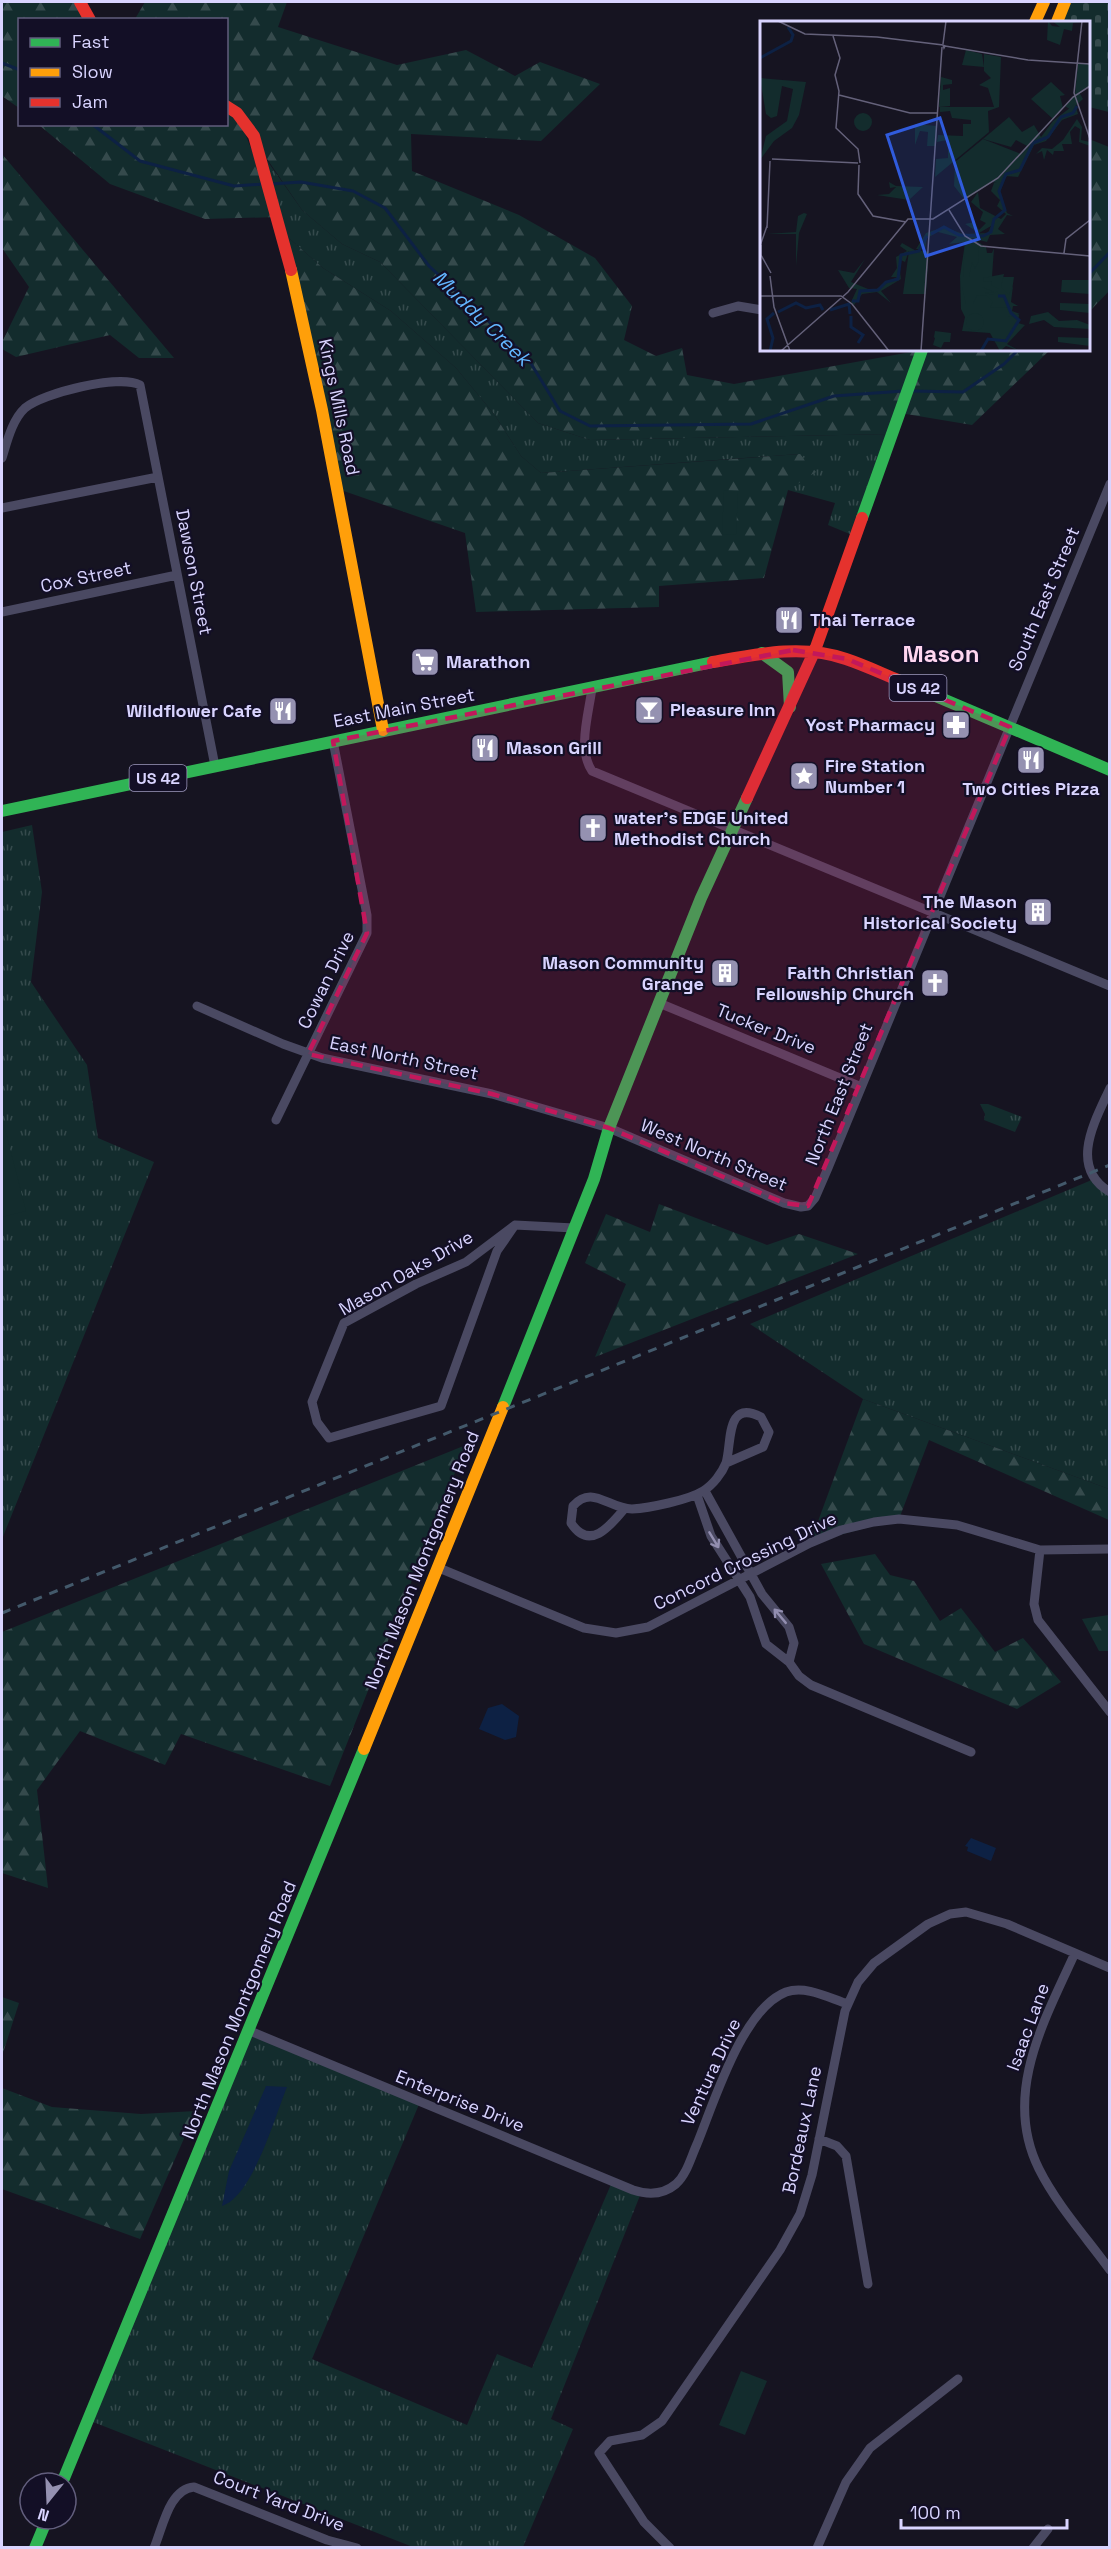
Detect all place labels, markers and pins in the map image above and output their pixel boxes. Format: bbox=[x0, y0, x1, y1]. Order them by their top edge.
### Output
restaurant icon: Thai Terrace bbox=[773, 604, 805, 636]
place label: Thai Terrace bbox=[810, 608, 915, 631]
supermarket icon: Marathon bbox=[409, 646, 441, 678]
place label: Marathon bbox=[446, 650, 530, 673]
bar icon: Pleasure Inn bbox=[633, 694, 665, 726]
restaurant icon: Wildflower Cafe bbox=[267, 695, 299, 727]
place label: Pleasure Inn bbox=[670, 698, 776, 721]
place label: Wildflower Cafe bbox=[126, 699, 262, 722]
pharmacy icon: Yost Pharmacy bbox=[940, 709, 972, 741]
place label: Yost Pharmacy bbox=[806, 713, 935, 736]
restaurant icon: Mason Grill bbox=[469, 732, 501, 764]
place label: Mason Grill bbox=[506, 736, 602, 759]
restaurant icon: Two Cities Pizza bbox=[1015, 744, 1047, 776]
place label: Fire Station Number 1 bbox=[825, 754, 925, 798]
place icon: Fire Station Number 1 bbox=[788, 760, 820, 792]
place label: Two Cities Pizza bbox=[962, 777, 1100, 800]
place label: water's EDGE United Methodist Church bbox=[614, 806, 789, 850]
church icon: water's EDGE United Methodist Church bbox=[577, 812, 609, 844]
place label: The Mason Historical Society bbox=[863, 890, 1017, 934]
building icon: The Mason Historical Society bbox=[1022, 896, 1054, 928]
place label: Mason Community Grange bbox=[542, 951, 704, 995]
building icon: Mason Community Grange bbox=[709, 957, 741, 989]
place label: Faith Christian Fellowship Church bbox=[756, 961, 914, 1005]
church icon: Faith Christian Fellowship Church bbox=[919, 967, 951, 999]

